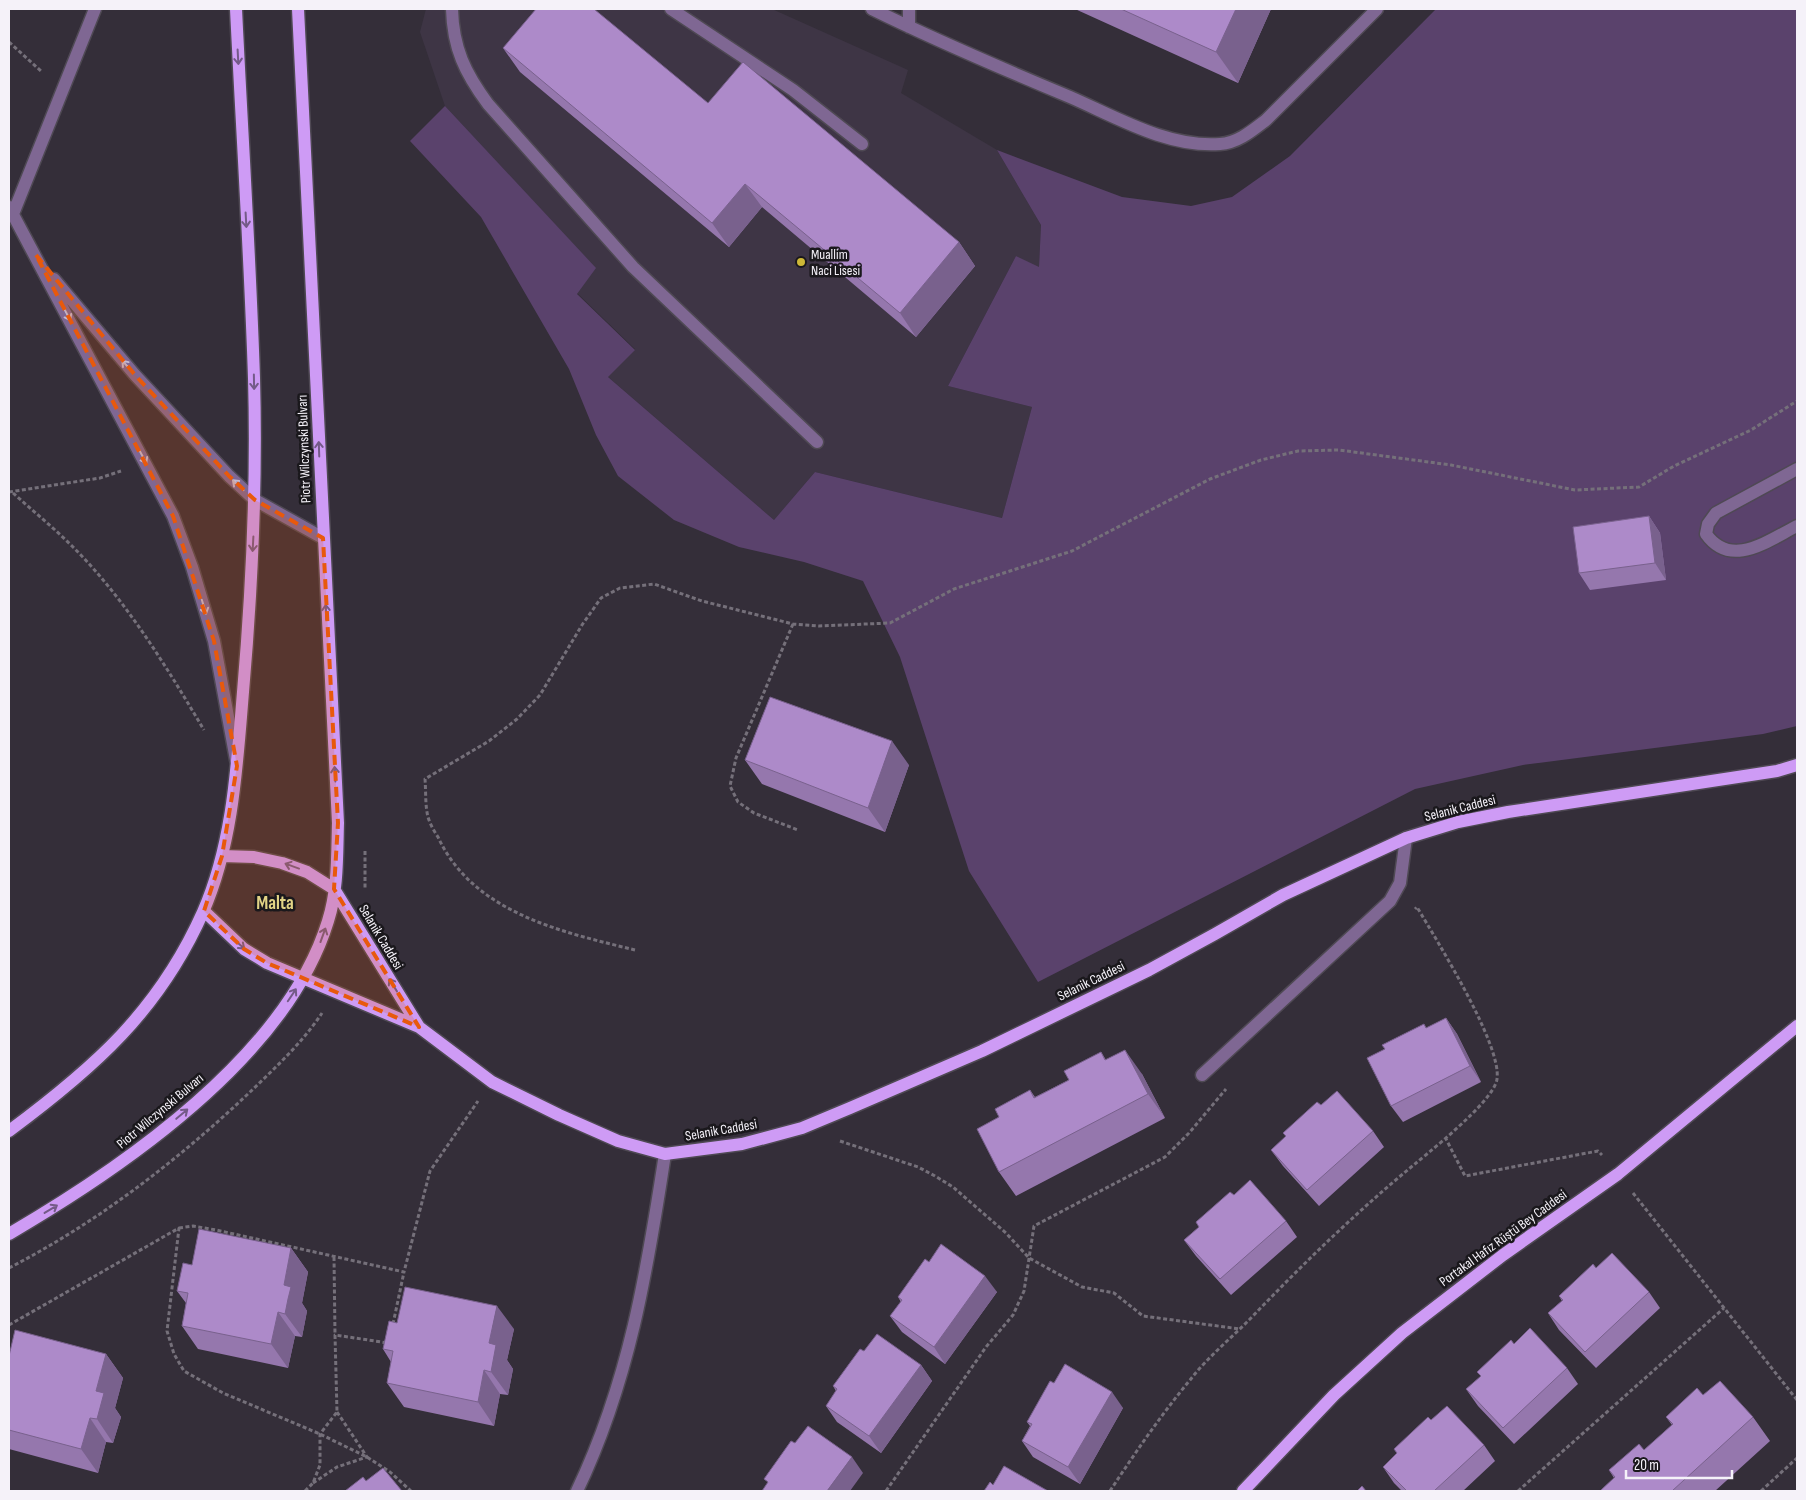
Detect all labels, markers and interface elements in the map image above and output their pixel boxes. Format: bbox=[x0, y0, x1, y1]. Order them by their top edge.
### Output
one-way arrow bbox=[234, 49, 243, 65]
one-way arrow bbox=[242, 211, 251, 227]
place label: Muallim Naci Lisesi bbox=[811, 246, 860, 279]
marker: Muallim Naci Lisesi bbox=[795, 256, 807, 268]
one-way arrow bbox=[62, 306, 72, 321]
one-way arrow bbox=[121, 360, 132, 373]
one-way arrow bbox=[249, 374, 259, 390]
street label: Piotr Wilczynski Bulvarı bbox=[294, 395, 314, 503]
one-way arrow bbox=[315, 442, 324, 458]
one-way arrow bbox=[139, 449, 148, 464]
one-way arrow bbox=[231, 479, 244, 490]
one-way arrow bbox=[248, 536, 257, 552]
one-way arrow bbox=[199, 599, 209, 615]
one-way arrow bbox=[322, 604, 331, 620]
one-way arrow bbox=[330, 766, 339, 782]
street label: Selanik Caddesi bbox=[1423, 791, 1497, 825]
one-way arrow bbox=[284, 861, 300, 870]
district label: Malta bbox=[256, 892, 294, 915]
street label: Selanik Caddesi bbox=[355, 901, 407, 973]
one-way arrow bbox=[319, 928, 328, 943]
one-way arrow bbox=[232, 938, 245, 949]
street label: Selanik Caddesi bbox=[1055, 957, 1127, 1005]
one-way arrow bbox=[388, 979, 398, 993]
one-way arrow bbox=[287, 988, 297, 1002]
street label: Piotr Wilczynski Bulvarı bbox=[113, 1070, 207, 1152]
one-way arrow bbox=[175, 1108, 188, 1119]
street label: Selanik Caddesi bbox=[684, 1115, 758, 1145]
street label: Portakal Hafız Rüştü Bey Caddesi bbox=[1436, 1186, 1570, 1290]
one-way arrow bbox=[43, 1204, 57, 1214]
scale bar bbox=[1626, 1448, 1732, 1480]
text: 20 m bbox=[1634, 1456, 1659, 1475]

